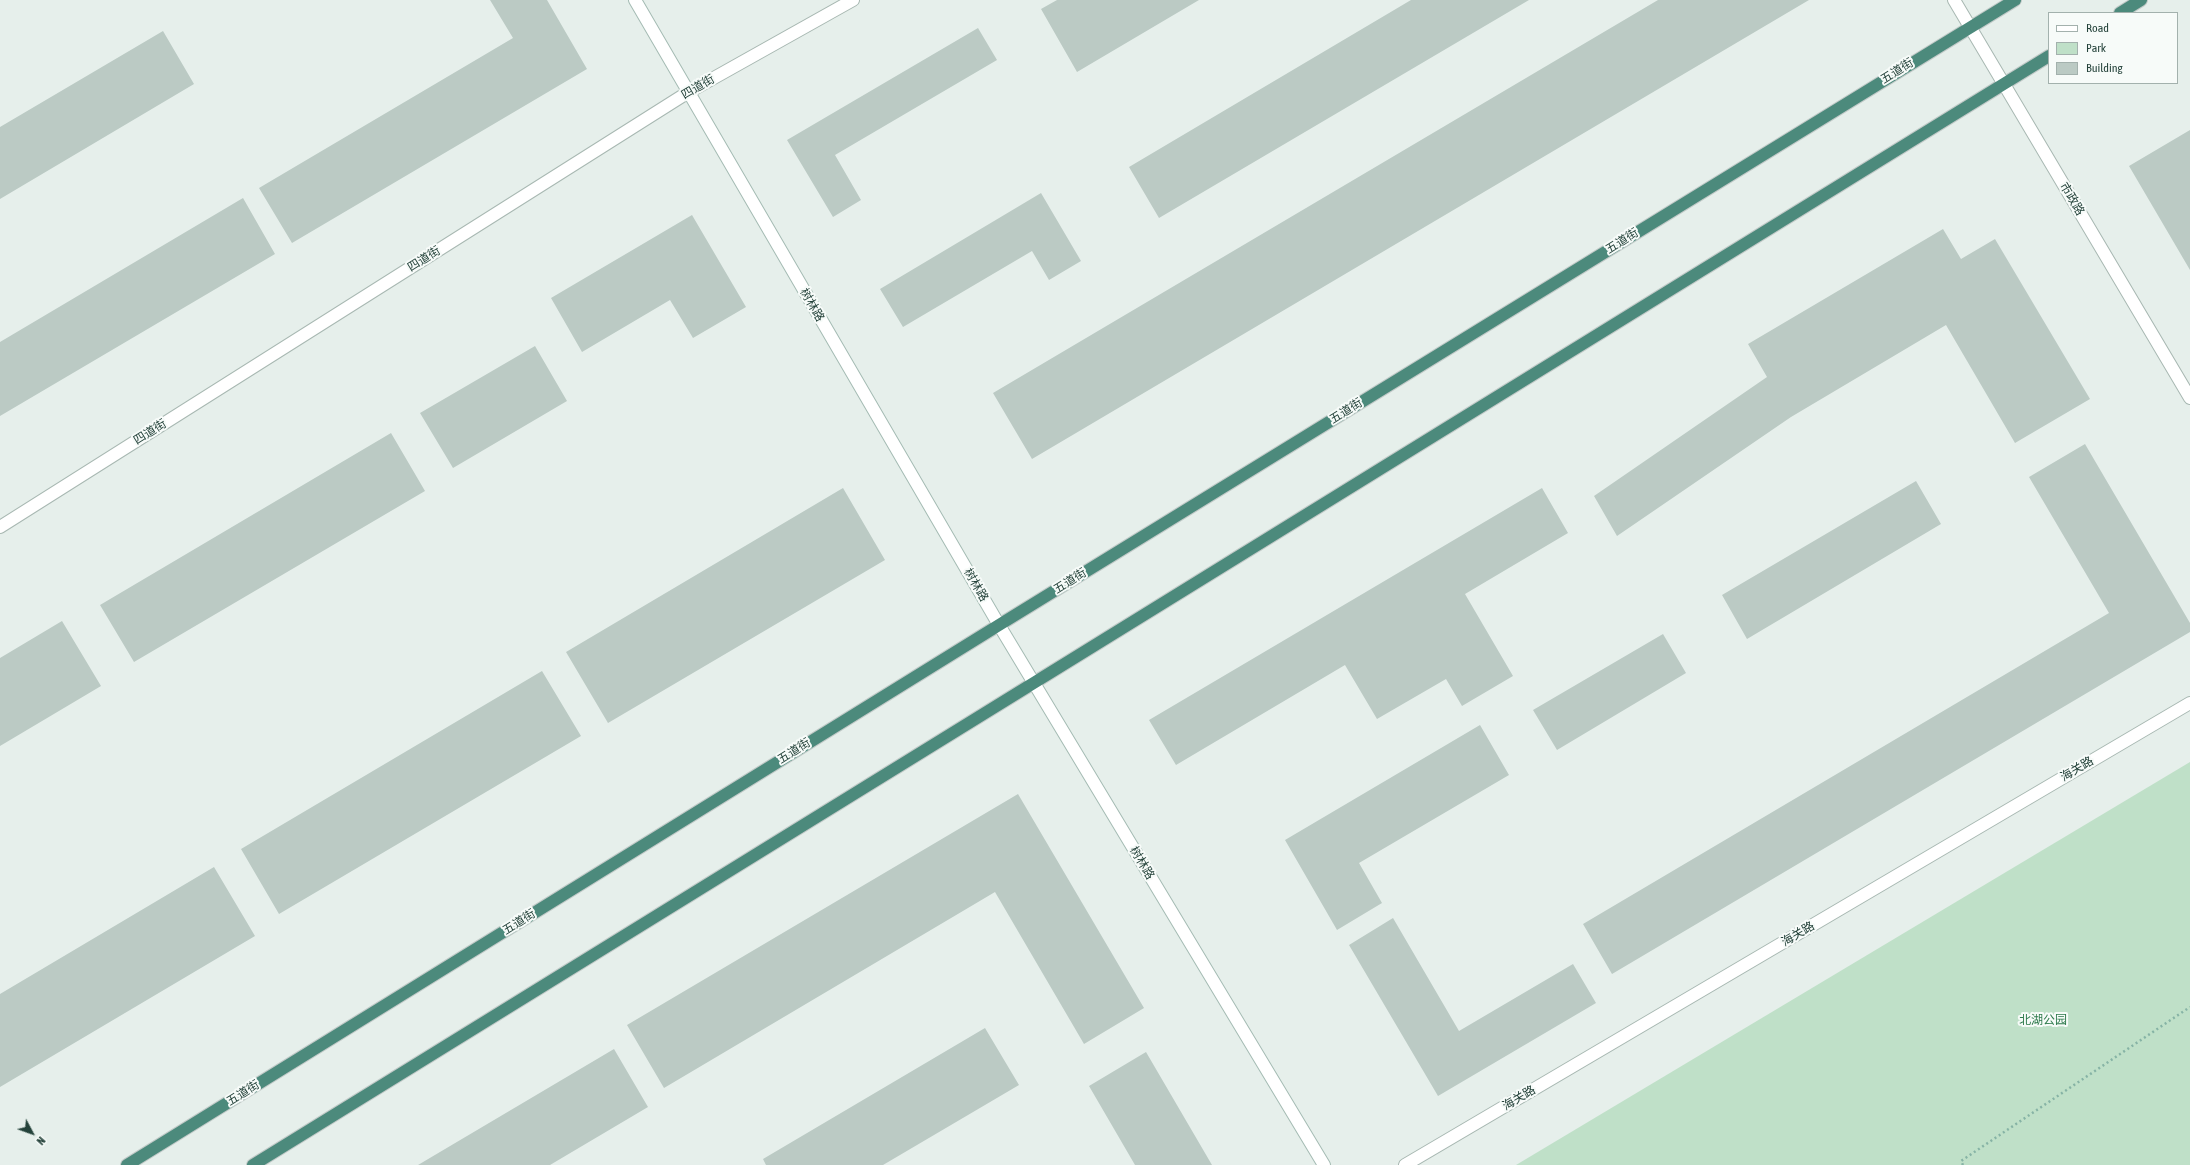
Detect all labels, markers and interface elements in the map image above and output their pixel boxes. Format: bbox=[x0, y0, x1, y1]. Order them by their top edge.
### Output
legend bbox=[2048, 12, 2178, 84]
text: Road bbox=[2086, 21, 2109, 35]
text: Park bbox=[2086, 41, 2106, 55]
street label: 五道街 bbox=[1878, 55, 1916, 87]
text: Building bbox=[2086, 61, 2123, 75]
street label: 四道街 bbox=[679, 72, 717, 102]
street label: 市政路 bbox=[2057, 180, 2087, 218]
street label: 五道街 bbox=[1603, 225, 1641, 257]
street label: 四道街 bbox=[405, 243, 443, 275]
street label: 树林路 bbox=[797, 286, 827, 324]
street label: 五道街 bbox=[1327, 395, 1365, 427]
street label: 四道街 bbox=[131, 416, 169, 448]
street label: 五道街 bbox=[1051, 565, 1089, 597]
street label: 树林路 bbox=[961, 566, 991, 604]
street label: 五道街 bbox=[775, 735, 813, 767]
street label: 海关路 bbox=[2058, 754, 2096, 784]
street label: 树林路 bbox=[1127, 844, 1157, 882]
street label: 五道街 bbox=[500, 906, 538, 938]
street label: 海关路 bbox=[1779, 919, 1817, 949]
park label: 北湖公园 bbox=[2019, 1013, 2067, 1027]
street label: 五道街 bbox=[224, 1077, 262, 1109]
street label: 海关路 bbox=[1500, 1083, 1538, 1113]
north arrow bbox=[12, 1113, 52, 1153]
text: N bbox=[34, 1134, 48, 1147]

